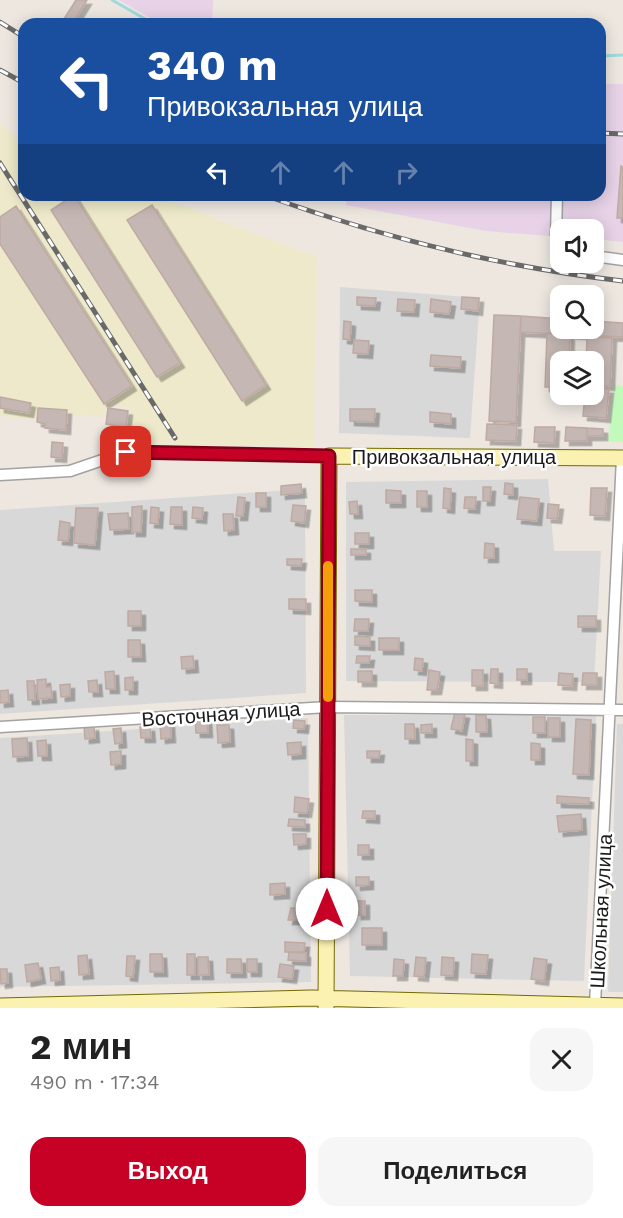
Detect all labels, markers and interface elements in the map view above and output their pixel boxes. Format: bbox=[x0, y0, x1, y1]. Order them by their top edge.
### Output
text: 340 m bbox=[147, 41, 278, 90]
icon: left bbox=[48, 42, 126, 120]
text: Привокзальная улица bbox=[147, 91, 423, 123]
icon: left bbox=[201, 156, 234, 189]
icon: ahead bbox=[264, 156, 297, 189]
icon: ahead bbox=[327, 156, 360, 189]
icon: right bbox=[390, 156, 423, 189]
map controls bbox=[550, 219, 604, 405]
button: sound bbox=[550, 219, 604, 273]
button: search bbox=[550, 285, 604, 339]
button: layers bbox=[550, 351, 604, 405]
pin bbox=[100, 426, 151, 477]
icon: arrive bbox=[109, 435, 142, 468]
street label: Привокзальная улица bbox=[352, 445, 557, 469]
street label: Восточная улица bbox=[141, 696, 302, 732]
street label: Школьная улица bbox=[585, 832, 617, 989]
position arrow bbox=[295, 877, 359, 941]
text: 2 мин bbox=[30, 1026, 132, 1068]
button: close bbox=[530, 1028, 593, 1091]
text: 490 m · 17:34 bbox=[30, 1070, 159, 1094]
button: Выход bbox=[30, 1137, 306, 1206]
button: Поделиться bbox=[318, 1137, 593, 1206]

